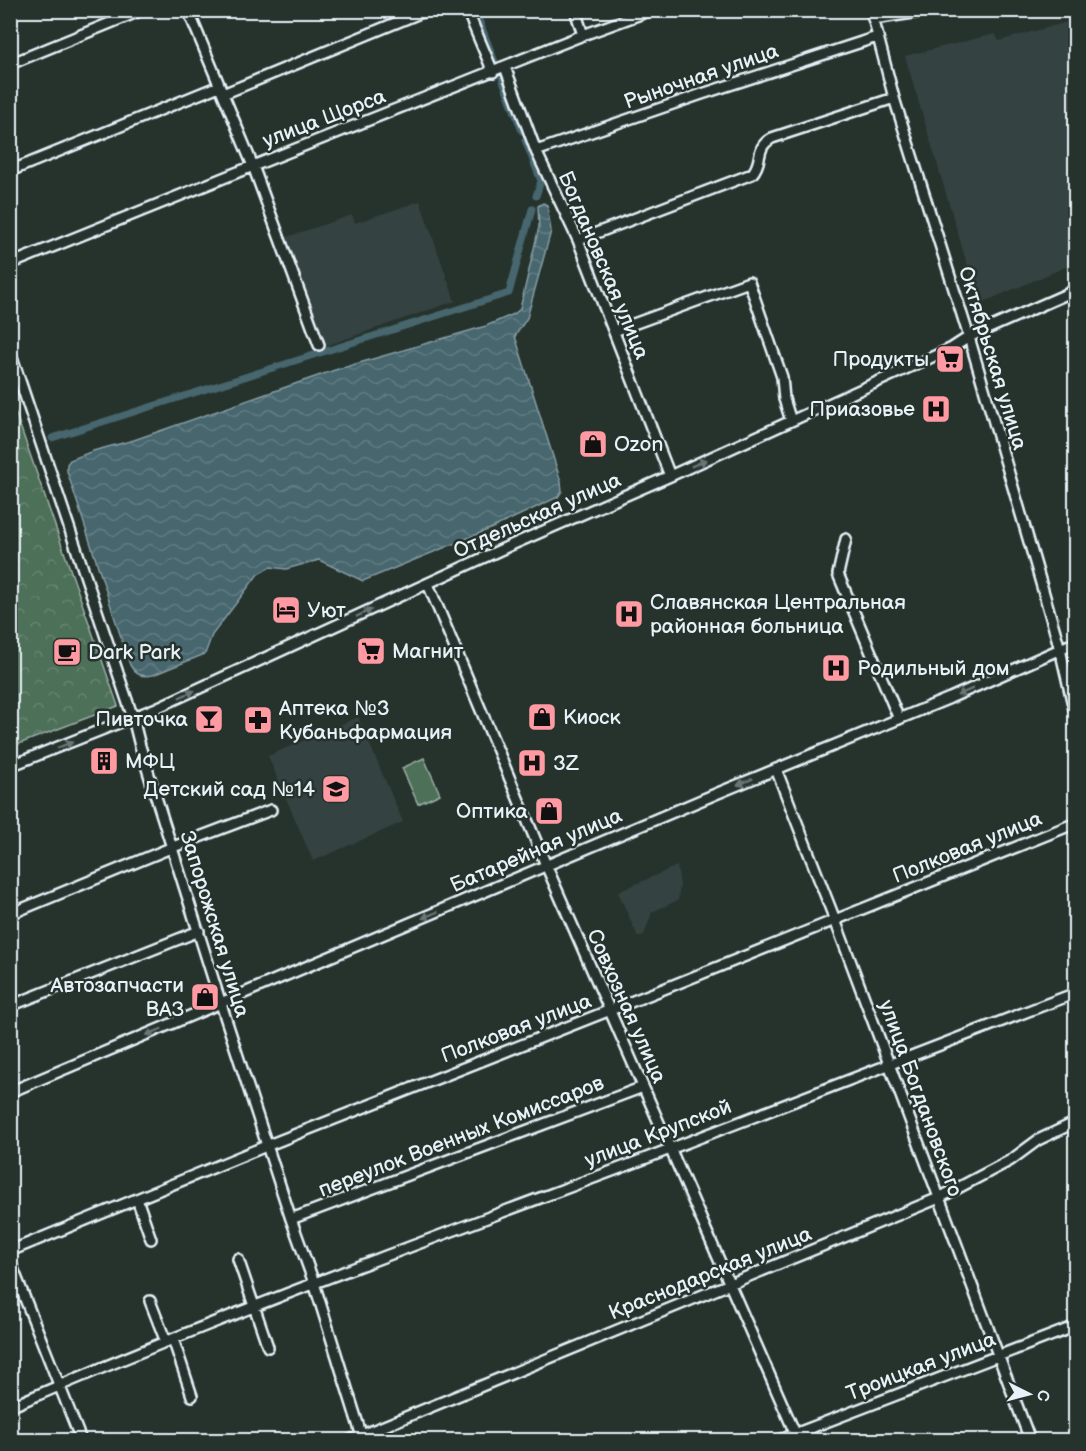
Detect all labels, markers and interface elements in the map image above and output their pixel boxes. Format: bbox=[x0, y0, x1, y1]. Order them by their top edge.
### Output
street label: Рыночная улица bbox=[621, 38, 782, 115]
street label: улица Щорса bbox=[259, 83, 390, 153]
street label: Богдановская улица bbox=[553, 167, 655, 363]
street label: Октябрьская улица bbox=[953, 263, 1032, 453]
supermarket icon: Продукты bbox=[934, 343, 966, 375]
place label: Продукты bbox=[833, 347, 929, 372]
hospital icon: Приазовье bbox=[920, 393, 952, 425]
place label: Приазовье bbox=[809, 397, 915, 422]
shop icon: Ozon bbox=[577, 428, 609, 460]
place label: Ozon bbox=[614, 432, 663, 457]
one-way arrow bbox=[690, 459, 707, 468]
street label: Отдельская улица bbox=[450, 467, 625, 564]
place label: Славянская Центральная районная больница bbox=[650, 590, 906, 639]
hotel icon: Уют bbox=[270, 594, 302, 626]
place label: Уют bbox=[307, 598, 346, 623]
hospital icon: Славянская Центральная районная больница bbox=[613, 598, 645, 630]
one-way arrow bbox=[356, 608, 374, 618]
supermarket icon: Магнит bbox=[355, 635, 387, 667]
cafe icon: Dark Park bbox=[51, 636, 83, 668]
place label: Магнит bbox=[392, 639, 464, 664]
place label: Dark Park bbox=[88, 640, 181, 665]
hospital icon: Родильный дом bbox=[820, 652, 852, 684]
place label: Родильный дом bbox=[857, 656, 1010, 681]
one-way arrow bbox=[956, 687, 973, 696]
one-way arrow bbox=[178, 689, 196, 698]
place label: Аптека №3 Кубаньфармация bbox=[278, 696, 452, 745]
shop icon: Киоск bbox=[526, 701, 558, 733]
bar icon: Пивточка bbox=[193, 703, 225, 735]
pharmacy icon: Аптека №3 Кубаньфармация bbox=[242, 704, 274, 736]
place label: Киоск bbox=[563, 705, 621, 730]
place label: Пивточка bbox=[95, 707, 189, 732]
one-way arrow bbox=[56, 740, 74, 749]
building icon: МФЦ bbox=[88, 745, 120, 777]
hospital icon: 3Z bbox=[516, 747, 548, 779]
place label: МФЦ bbox=[125, 749, 175, 774]
place label: 3Z bbox=[553, 751, 579, 776]
school or university icon: Детский сад №14 bbox=[320, 773, 352, 805]
place label: Детский сад №14 bbox=[144, 777, 315, 802]
one-way arrow bbox=[736, 777, 754, 787]
shop icon: Оптика bbox=[533, 795, 565, 827]
place label: Оптика bbox=[456, 799, 529, 824]
street label: Батарейная улица bbox=[447, 803, 626, 898]
street label: Полковая улица bbox=[889, 806, 1046, 889]
street label: Запорожская улица bbox=[174, 828, 255, 1021]
one-way arrow bbox=[421, 910, 439, 920]
street label: Совхозная улица bbox=[581, 925, 672, 1088]
place label: Автозапчасти ВАЗ bbox=[49, 973, 184, 1022]
shop icon: Автозапчасти ВАЗ bbox=[189, 981, 221, 1013]
street label: Полковая улица bbox=[437, 988, 595, 1069]
street label: улица Богдановского bbox=[873, 997, 968, 1200]
one-way arrow bbox=[145, 1027, 163, 1037]
street label: переулок Военных Комиссаров bbox=[315, 1070, 607, 1203]
street label: улица Крупской bbox=[581, 1094, 735, 1173]
street label: Краснодарская улица bbox=[605, 1221, 816, 1326]
street label: Троицкая улица bbox=[843, 1326, 1000, 1406]
north arrow bbox=[999, 1364, 1059, 1424]
text: С bbox=[1032, 1389, 1052, 1402]

